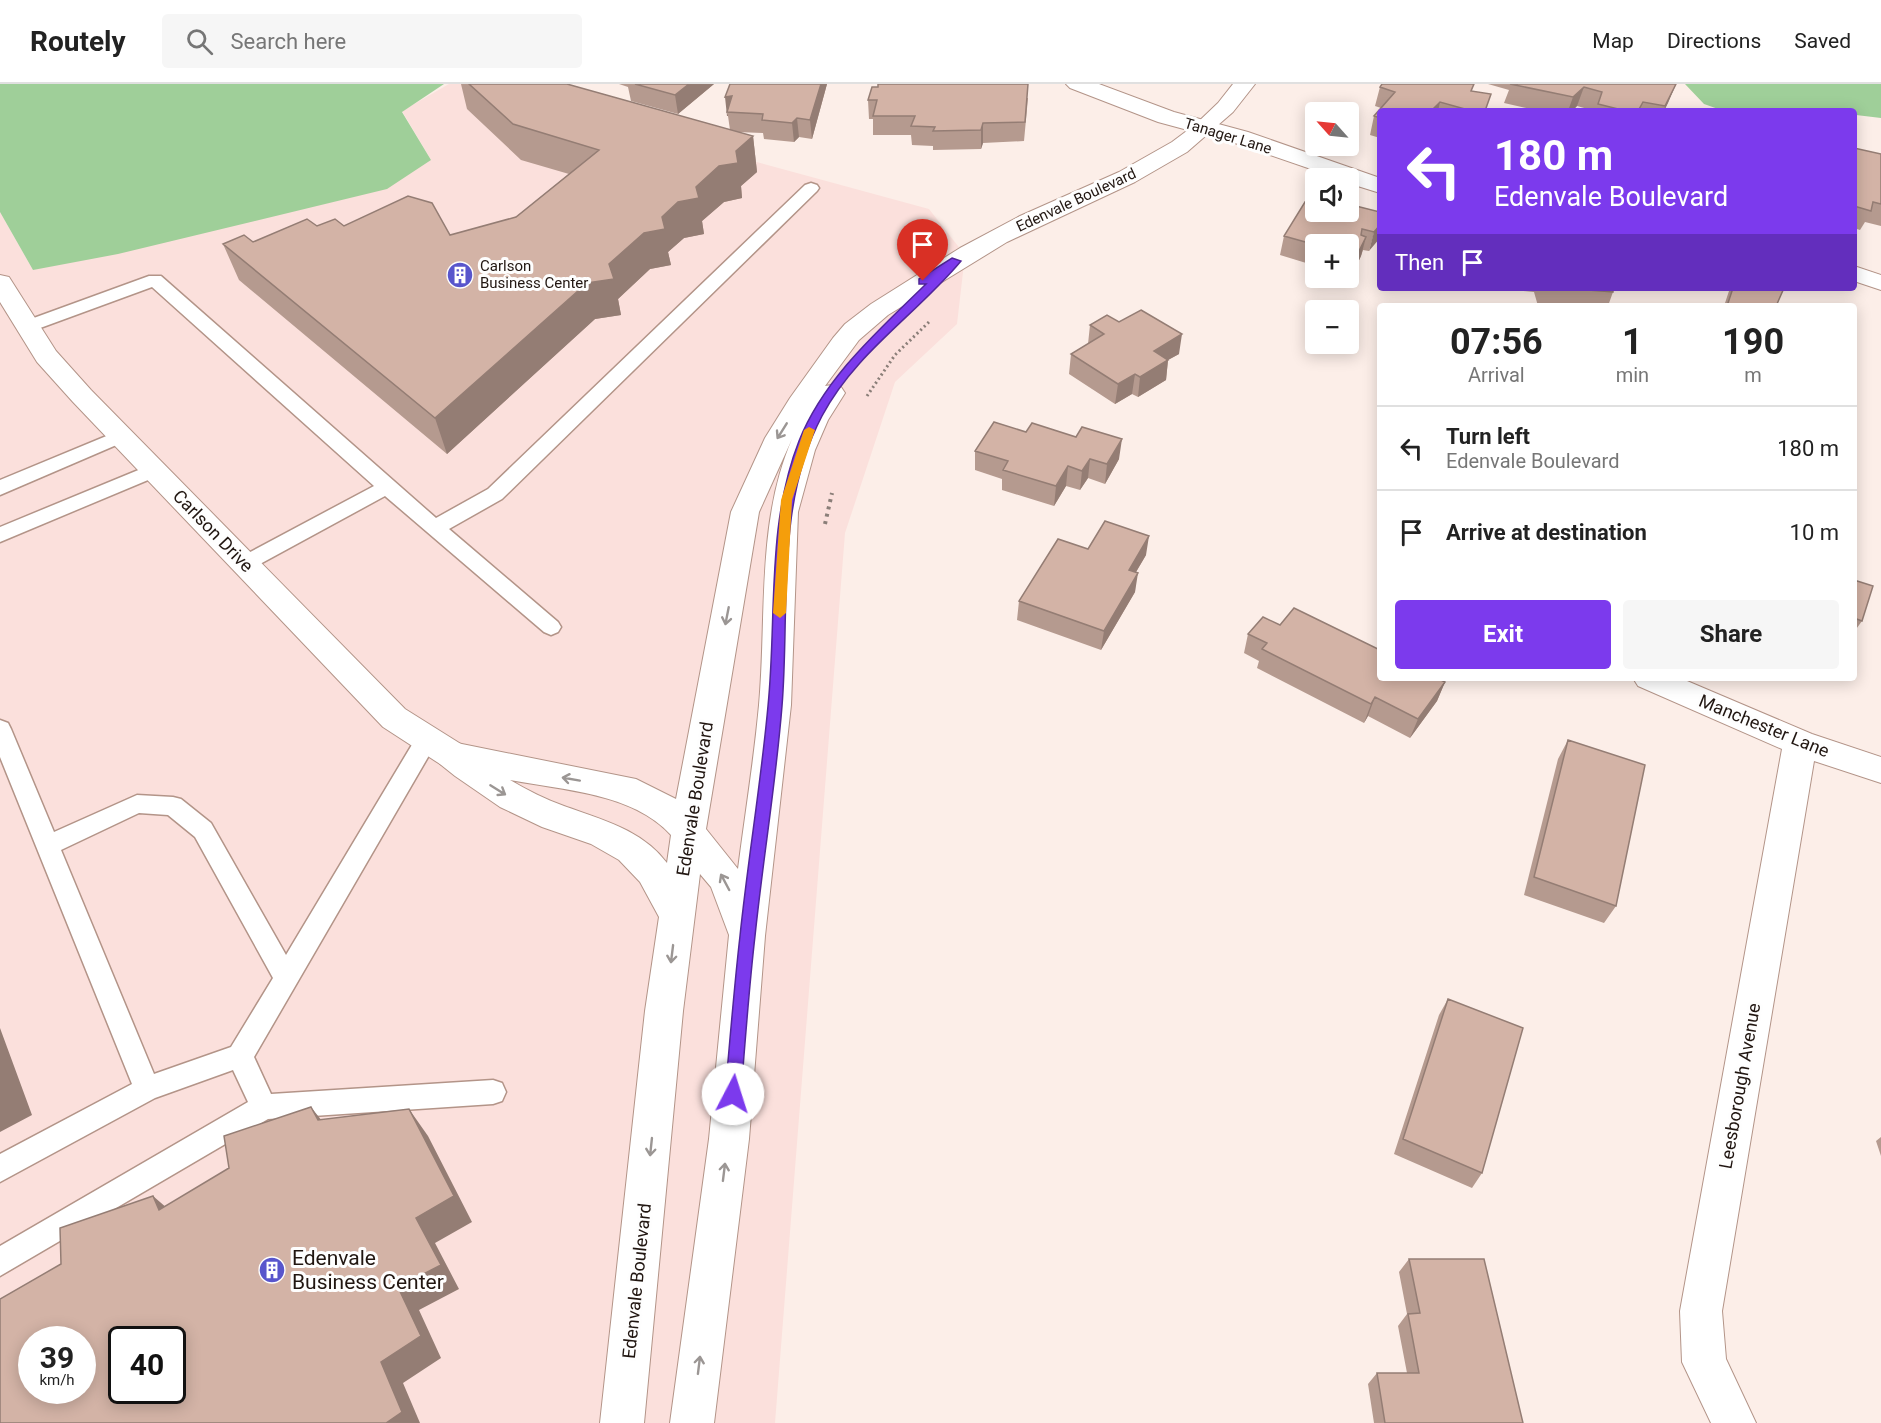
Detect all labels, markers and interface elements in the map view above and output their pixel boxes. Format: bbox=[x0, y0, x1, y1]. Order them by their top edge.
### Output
search box bbox=[162, 14, 582, 68]
text: Routely bbox=[30, 25, 126, 58]
icon: search bbox=[183, 25, 216, 58]
text: Search here bbox=[231, 29, 346, 54]
text: Map bbox=[1592, 29, 1634, 53]
text: Directions bbox=[1667, 29, 1761, 53]
text: Saved bbox=[1794, 29, 1851, 53]
north arrow bbox=[1305, 102, 1359, 156]
map controls bbox=[1305, 102, 1359, 354]
street label: Tanager Lane bbox=[1182, 114, 1274, 158]
text: 180 m bbox=[1494, 131, 1613, 180]
icon: left bbox=[1395, 132, 1473, 210]
street label: Edenvale Boulevard bbox=[1013, 164, 1139, 236]
button: sound bbox=[1305, 168, 1359, 222]
text: Edenvale Boulevard bbox=[1494, 181, 1728, 213]
pin bbox=[897, 219, 948, 281]
icon: arrive bbox=[906, 228, 939, 261]
button: + bbox=[1305, 234, 1359, 288]
icon: arrive bbox=[1456, 246, 1489, 279]
text: Then bbox=[1395, 250, 1444, 275]
place label: Carlson Business Center bbox=[480, 257, 588, 292]
building icon: Carlson Business Center bbox=[445, 260, 475, 290]
button: − bbox=[1305, 300, 1359, 354]
text: 07:56 bbox=[1450, 321, 1543, 363]
text: 1 bbox=[1622, 321, 1643, 363]
text: 190 bbox=[1722, 321, 1784, 363]
text: Arrival bbox=[1468, 363, 1525, 387]
text: min bbox=[1616, 363, 1649, 387]
text: m bbox=[1744, 363, 1762, 387]
one-way arrow bbox=[776, 422, 788, 439]
text: Turn left bbox=[1446, 424, 1530, 449]
icon: left bbox=[1395, 432, 1428, 465]
text: 180 m bbox=[1777, 436, 1839, 461]
text: Edenvale Boulevard bbox=[1446, 449, 1620, 473]
street label: Carlson Drive bbox=[169, 485, 258, 576]
icon: arrive bbox=[1395, 516, 1428, 549]
text: Arrive at destination bbox=[1446, 520, 1647, 545]
text: 10 m bbox=[1790, 520, 1839, 545]
button: Exit bbox=[1395, 600, 1611, 669]
button: Share bbox=[1623, 600, 1839, 669]
one-way arrow bbox=[721, 606, 732, 625]
street label: Manchester Lane bbox=[1696, 690, 1832, 761]
street label: Edenvale Boulevard bbox=[672, 720, 717, 878]
one-way arrow bbox=[562, 773, 581, 784]
one-way arrow bbox=[490, 784, 506, 796]
one-way arrow bbox=[719, 874, 731, 891]
one-way arrow bbox=[666, 943, 677, 963]
street label: Leesborough Avenue bbox=[1715, 1001, 1764, 1170]
position arrow bbox=[701, 1062, 765, 1126]
one-way arrow bbox=[645, 1137, 656, 1157]
one-way arrow bbox=[719, 1162, 730, 1182]
street label: Edenvale Boulevard bbox=[618, 1202, 655, 1360]
place label: Edenvale Business Center bbox=[292, 1246, 444, 1294]
building icon: Edenvale Business Center bbox=[257, 1255, 287, 1285]
speed limit sign: 40 bbox=[108, 1326, 186, 1404]
text: 39 bbox=[40, 1340, 74, 1375]
one-way arrow bbox=[694, 1356, 705, 1375]
text: km/h bbox=[39, 1371, 75, 1389]

